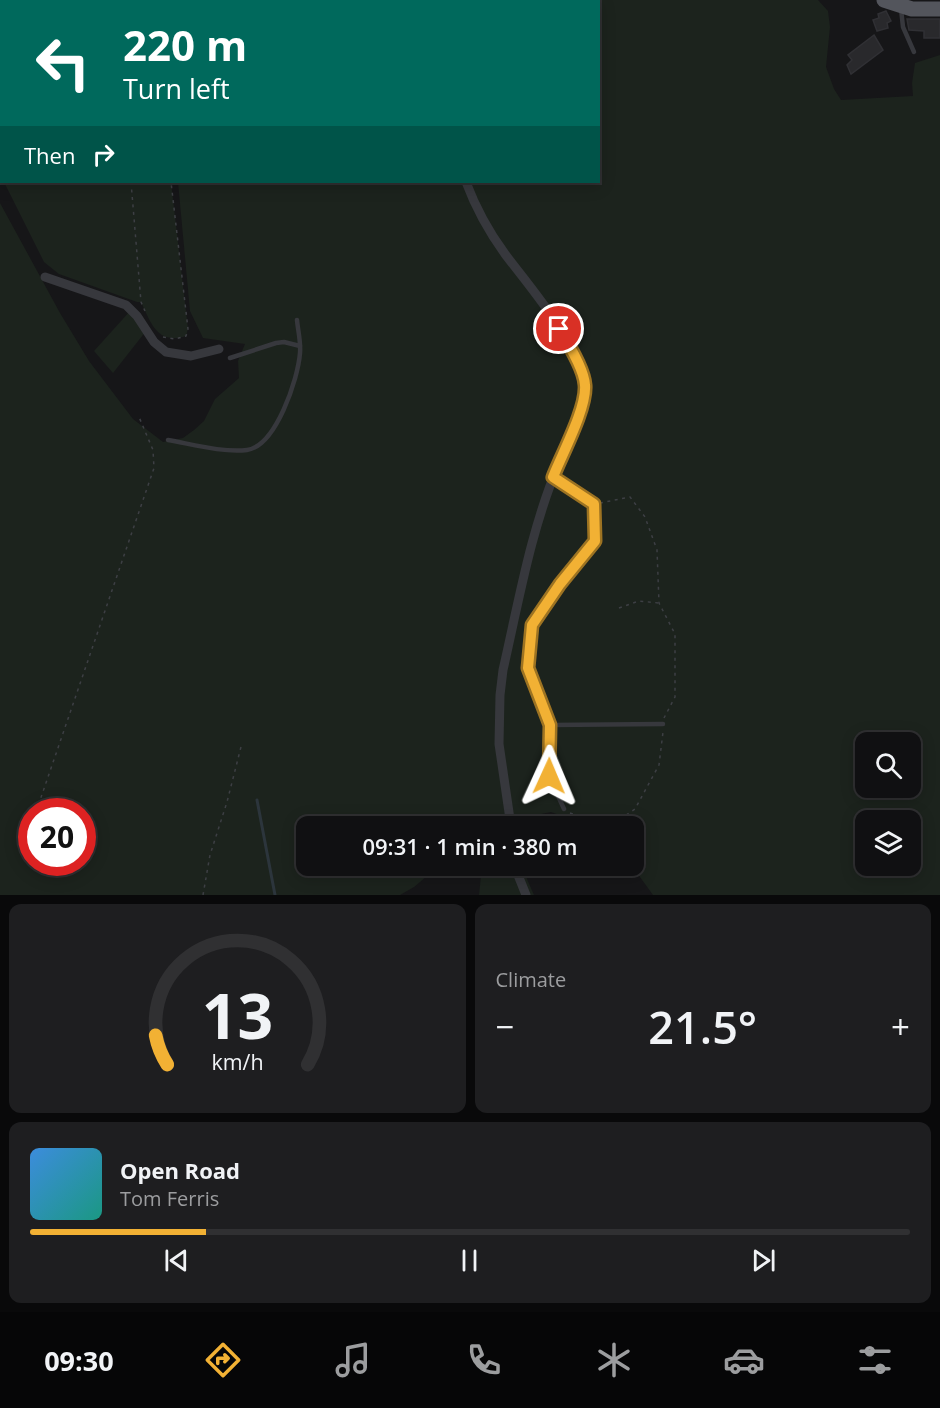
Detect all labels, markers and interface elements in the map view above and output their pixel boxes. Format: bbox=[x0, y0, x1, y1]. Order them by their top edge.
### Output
text: 220 m bbox=[123, 16, 247, 73]
icon: left bbox=[24, 24, 102, 102]
text: Turn left bbox=[123, 70, 230, 107]
icon: right bbox=[87, 138, 120, 171]
text: Then bbox=[24, 140, 75, 170]
pin bbox=[533, 303, 584, 354]
icon: arrive bbox=[542, 312, 575, 345]
map controls bbox=[855, 732, 921, 876]
button: search bbox=[855, 732, 921, 798]
position arrow bbox=[517, 744, 581, 808]
speed limit sign: 20 bbox=[18, 798, 96, 876]
button: layers bbox=[855, 810, 921, 876]
text: 09:31 · 1 min · 380 m bbox=[362, 831, 578, 861]
text: Climate bbox=[496, 966, 566, 993]
text: 13 bbox=[202, 972, 273, 1057]
text: 21.5° bbox=[648, 996, 757, 1057]
text: − bbox=[496, 1004, 514, 1049]
text: + bbox=[891, 1004, 910, 1049]
text: km/h bbox=[211, 1048, 263, 1077]
text: Open Road bbox=[120, 1155, 240, 1185]
text: Tom Ferris bbox=[120, 1185, 219, 1212]
icon: previous bbox=[160, 1244, 193, 1277]
icon: pause bbox=[453, 1244, 486, 1277]
icon: next bbox=[747, 1244, 780, 1277]
icon: directions bbox=[202, 1339, 244, 1381]
icon: music bbox=[332, 1339, 374, 1381]
icon: phone bbox=[463, 1339, 505, 1381]
icon: climate bbox=[593, 1339, 635, 1381]
icon: car bbox=[723, 1339, 765, 1381]
icon: filters bbox=[854, 1339, 896, 1381]
text: 09:30 bbox=[44, 1342, 114, 1379]

